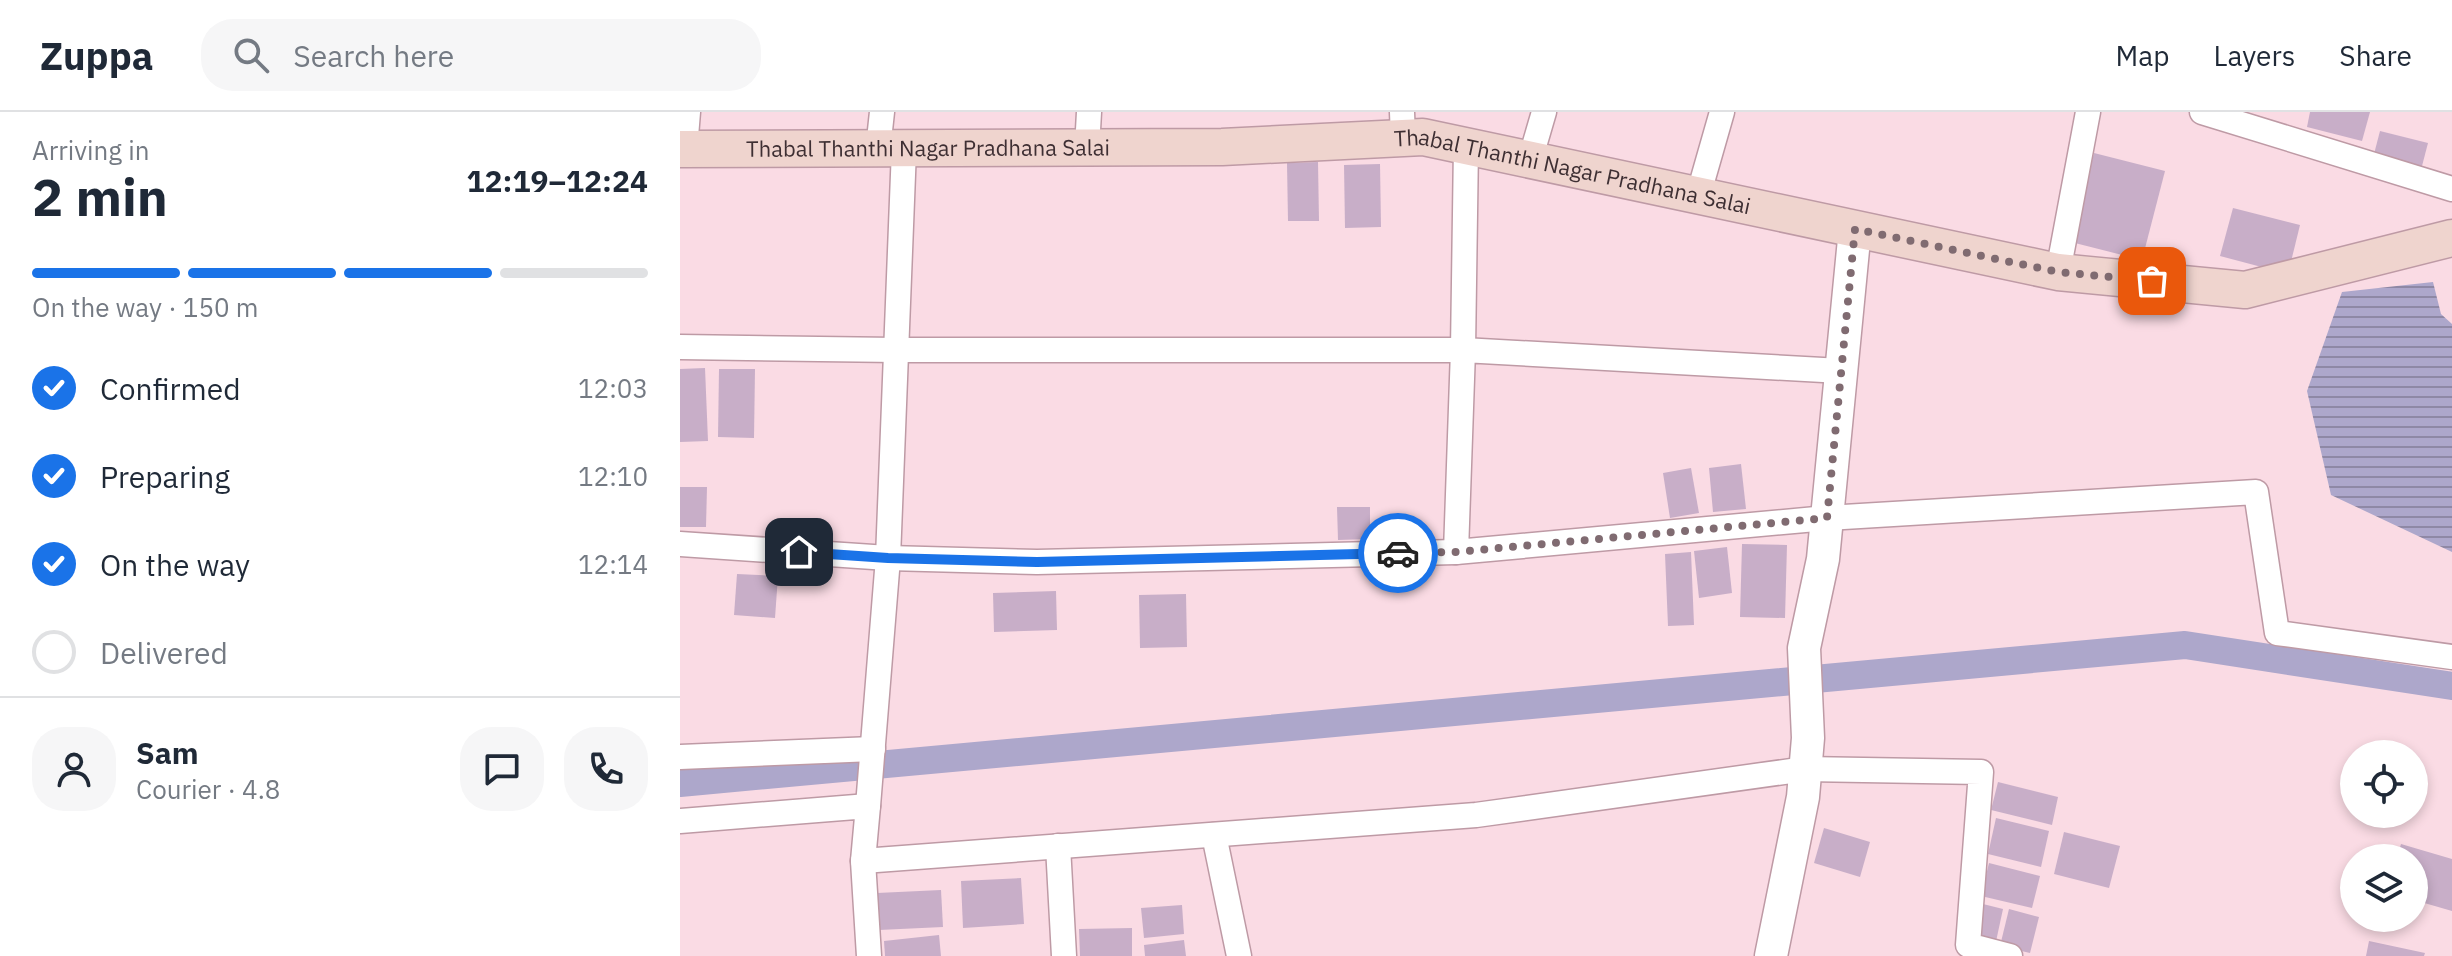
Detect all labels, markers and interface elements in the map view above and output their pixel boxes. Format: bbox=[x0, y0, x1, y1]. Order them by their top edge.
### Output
search box bbox=[201, 19, 761, 91]
text: Zuppa bbox=[40, 31, 153, 80]
icon: search bbox=[229, 33, 273, 77]
text: Search here bbox=[293, 36, 454, 75]
text: Map bbox=[2115, 37, 2169, 74]
text: Layers bbox=[2213, 37, 2295, 74]
text: Share bbox=[2339, 37, 2412, 74]
street label: Thabal Thanthi Nagar Pradhana Salai bbox=[1393, 121, 1753, 220]
street label: Thabal Thanthi Nagar Pradhana Salai bbox=[746, 132, 1110, 163]
text: Arriving in bbox=[32, 133, 149, 167]
text: 12:19–12:24 bbox=[467, 161, 648, 200]
text: 2 min bbox=[32, 163, 168, 230]
pin bbox=[2118, 247, 2186, 315]
icon: bag bbox=[2130, 259, 2174, 303]
text: On the way · 150 m bbox=[32, 290, 258, 324]
icon: check bbox=[32, 366, 76, 410]
text: Confirmed bbox=[100, 369, 241, 408]
text: 12:03 bbox=[578, 371, 648, 405]
icon: check bbox=[32, 454, 76, 498]
text: Preparing bbox=[100, 457, 230, 496]
text: 12:10 bbox=[578, 459, 648, 493]
courier bbox=[1358, 513, 1438, 593]
pin bbox=[765, 518, 833, 586]
icon: home bbox=[777, 530, 821, 574]
icon: car bbox=[1376, 531, 1420, 575]
icon: check bbox=[32, 542, 76, 586]
text: On the way bbox=[100, 545, 250, 584]
text: 12:14 bbox=[578, 547, 648, 581]
text: Delivered bbox=[100, 633, 228, 672]
button: person bbox=[32, 727, 116, 811]
button: chat bbox=[460, 727, 544, 811]
button: phone bbox=[564, 727, 648, 811]
text: Sam bbox=[136, 733, 199, 772]
map controls bbox=[2340, 740, 2428, 932]
button: locate bbox=[2340, 740, 2428, 828]
text: Courier · 4.8 bbox=[136, 772, 280, 806]
button: layers bbox=[2340, 844, 2428, 932]

